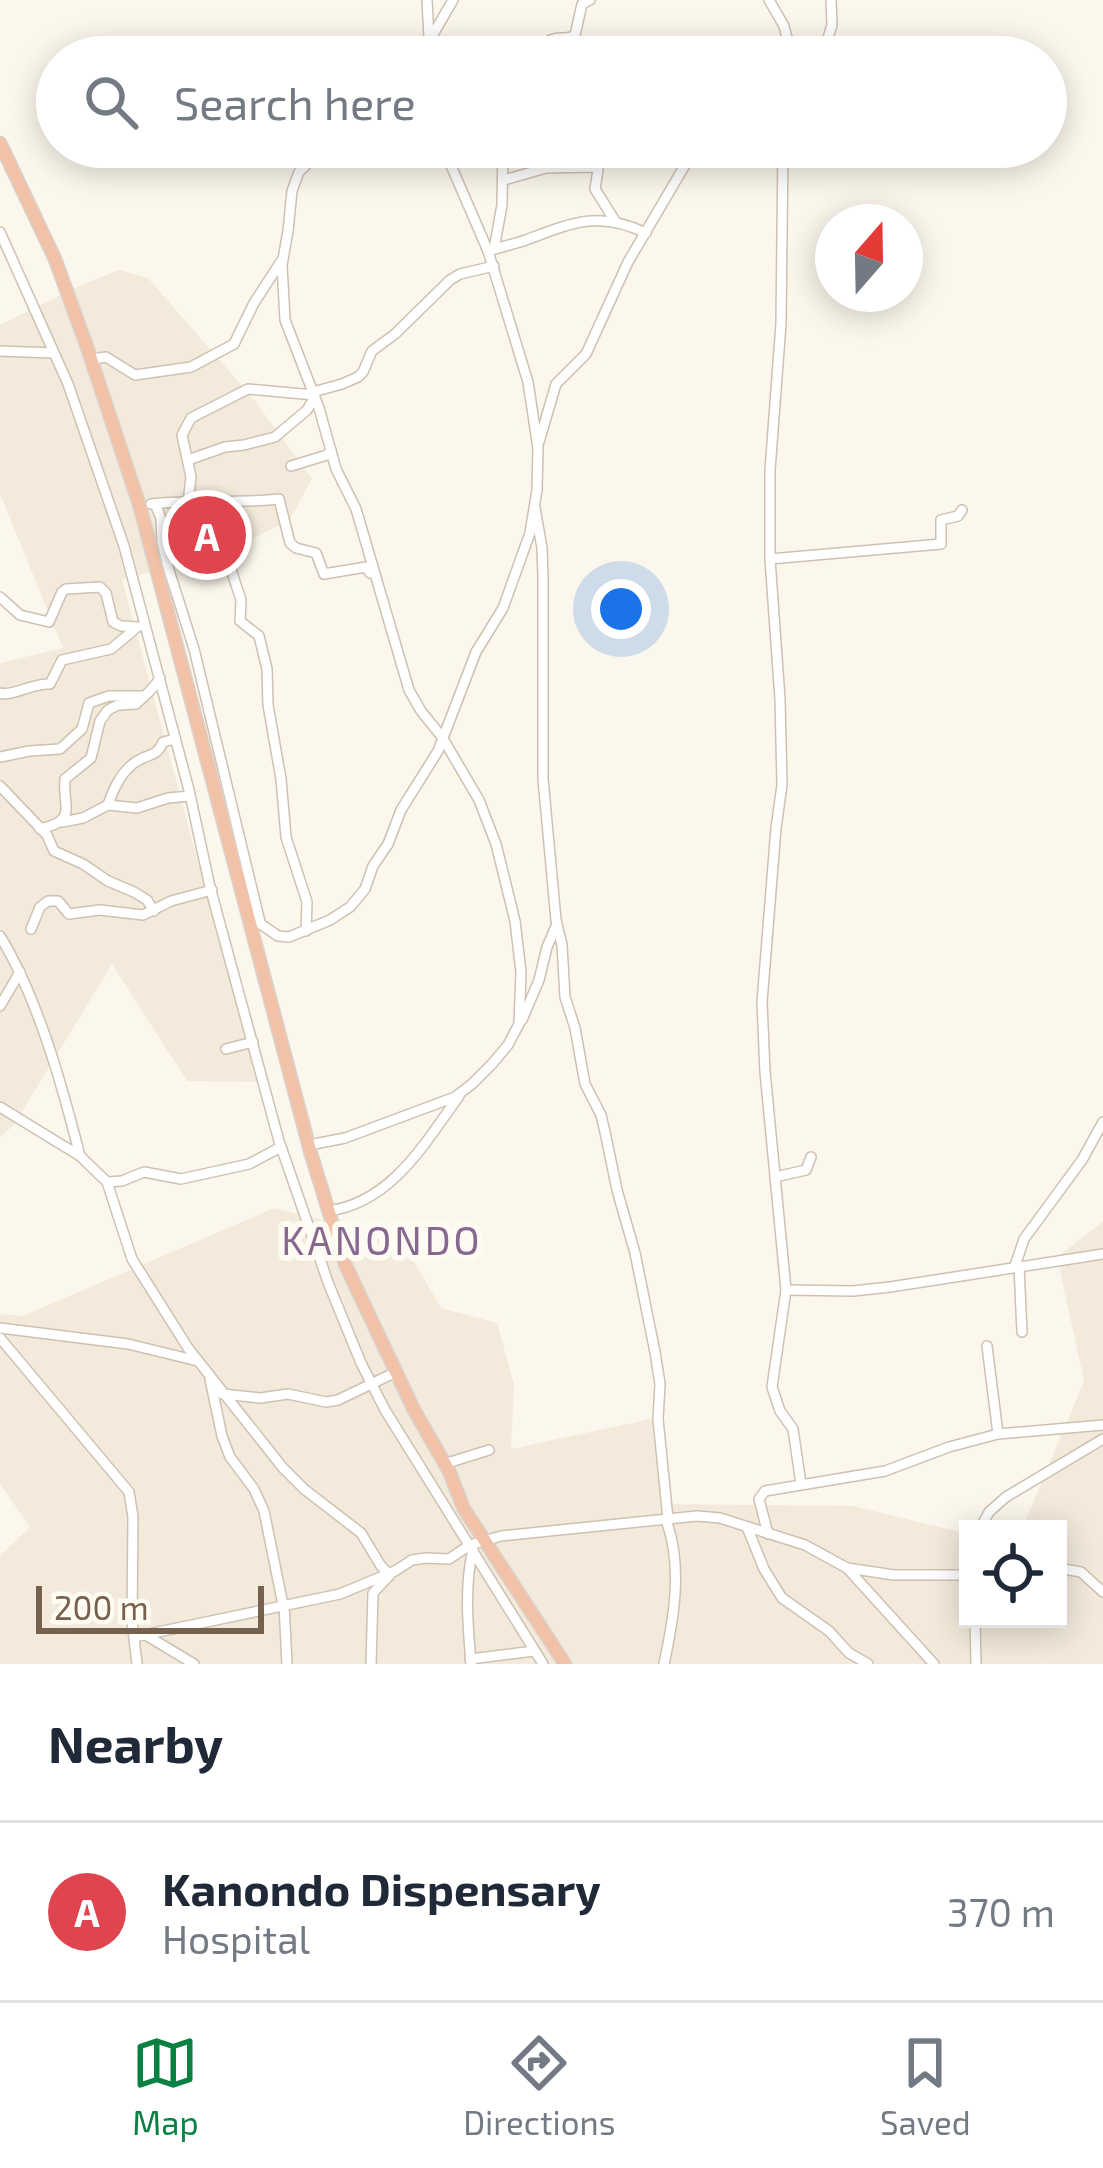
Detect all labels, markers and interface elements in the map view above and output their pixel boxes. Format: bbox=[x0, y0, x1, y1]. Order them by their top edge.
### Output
search box bbox=[36, 36, 1067, 168]
icon: search bbox=[78, 69, 144, 135]
text: Search here bbox=[174, 75, 416, 129]
north arrow bbox=[815, 204, 923, 312]
pin: A bbox=[168, 490, 246, 580]
your location bbox=[591, 579, 651, 639]
district label: KANONDO bbox=[281, 1216, 483, 1263]
map controls bbox=[959, 1520, 1067, 1628]
button: locate bbox=[959, 1520, 1067, 1628]
scale bar bbox=[36, 1580, 264, 1633]
text: 200 m bbox=[54, 1587, 149, 1627]
text: Nearby bbox=[48, 1712, 223, 1773]
text: Kanondo Dispensary bbox=[162, 1861, 601, 1915]
text: A bbox=[74, 1888, 100, 1935]
text: 370 m bbox=[947, 1888, 1055, 1935]
text: Hospital bbox=[162, 1915, 310, 1962]
tab: Map bbox=[132, 2030, 199, 2142]
tab: Directions bbox=[463, 2030, 615, 2142]
tab: Saved bbox=[880, 2030, 971, 2142]

